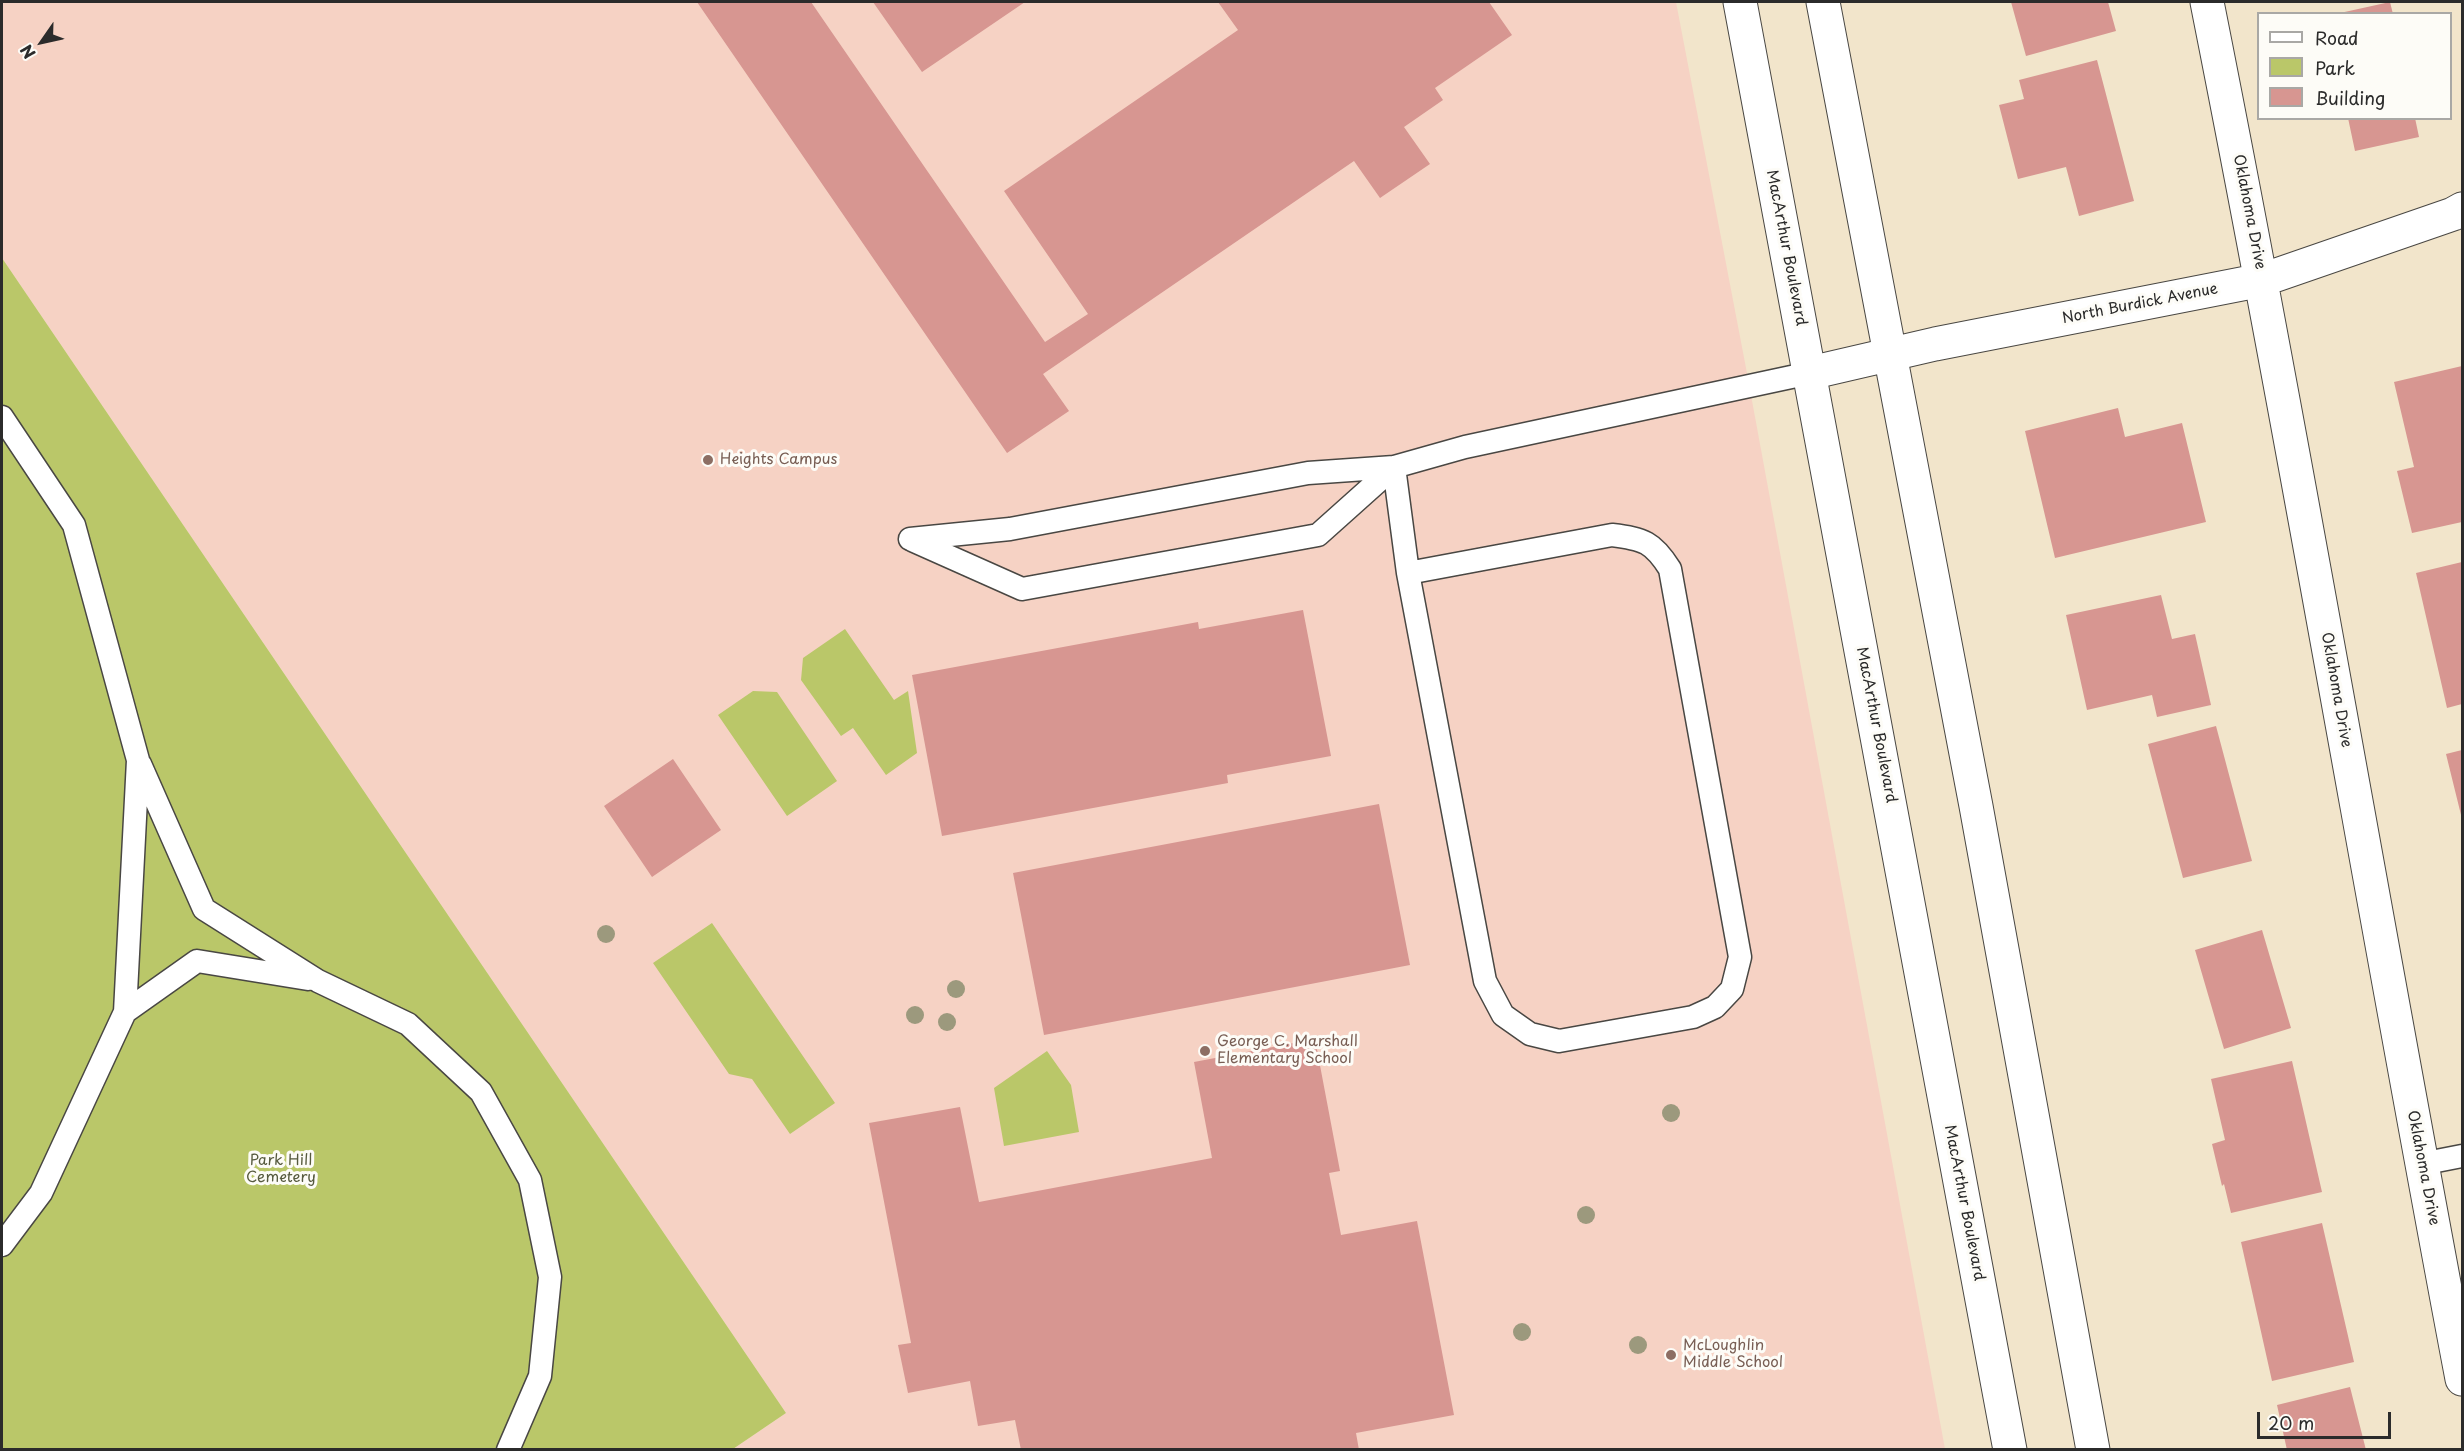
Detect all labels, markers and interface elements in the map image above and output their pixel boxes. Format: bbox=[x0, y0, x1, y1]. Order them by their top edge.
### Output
north arrow bbox=[12, 12, 72, 72]
legend bbox=[2257, 12, 2452, 120]
text: Road bbox=[2315, 24, 2359, 51]
text: N bbox=[14, 40, 41, 64]
text: Park bbox=[2315, 54, 2355, 81]
text: Building bbox=[2315, 84, 2385, 111]
street label: Oklahoma Drive bbox=[2229, 153, 2269, 271]
street label: MacArthur Boulevard bbox=[1762, 169, 1810, 327]
street label: North Burdick Avenue bbox=[2061, 280, 2219, 328]
place label: Heights Campus bbox=[720, 451, 837, 469]
marker: Heights Campus bbox=[701, 453, 715, 467]
street label: Oklahoma Drive bbox=[2317, 631, 2355, 749]
street label: MacArthur Boulevard bbox=[1852, 646, 1900, 804]
place label: George C. Marshall Elementary School bbox=[1217, 1033, 1358, 1068]
marker: George C. Marshall Elementary School bbox=[1198, 1044, 1212, 1058]
street label: Oklahoma Drive bbox=[2403, 1109, 2443, 1227]
street label: MacArthur Boulevard bbox=[1940, 1124, 1988, 1282]
park label: Park Hill Cemetery bbox=[246, 1152, 316, 1187]
place label: McLoughlin Middle School bbox=[1683, 1337, 1783, 1372]
marker: McLoughlin Middle School bbox=[1664, 1348, 1678, 1362]
scale bar bbox=[2260, 1400, 2394, 1438]
text: 20 m bbox=[2268, 1409, 2314, 1436]

